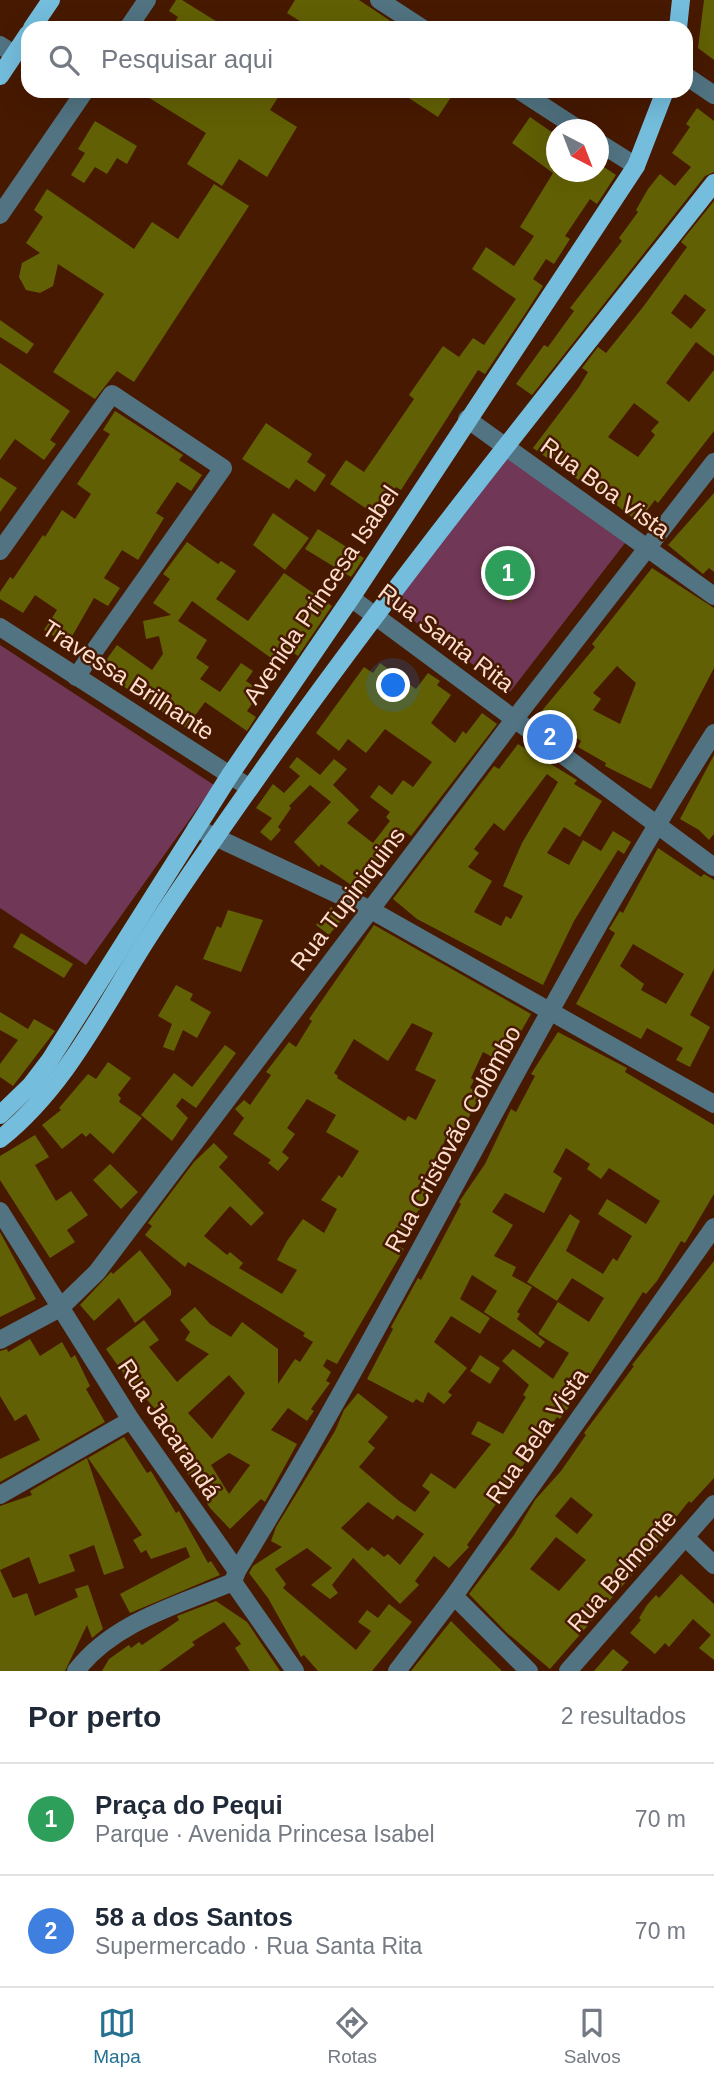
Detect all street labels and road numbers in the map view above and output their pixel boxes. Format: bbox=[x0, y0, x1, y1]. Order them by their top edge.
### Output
street label: Rua Boa Vista bbox=[535, 432, 676, 544]
street label: Avenida Princesa Isabel bbox=[238, 481, 404, 709]
street label: Rua Santa Rita bbox=[373, 578, 520, 698]
street label: Travessa Brilhante bbox=[37, 614, 219, 745]
street label: Rua Tupiniquins bbox=[285, 822, 410, 976]
street label: Rua Cristovão Colômbo bbox=[379, 1021, 526, 1257]
street label: Rua Jacarandá bbox=[113, 1354, 226, 1504]
street label: Rua Bela Vista bbox=[480, 1363, 593, 1508]
street label: Rua Belmonte bbox=[562, 1504, 682, 1637]

